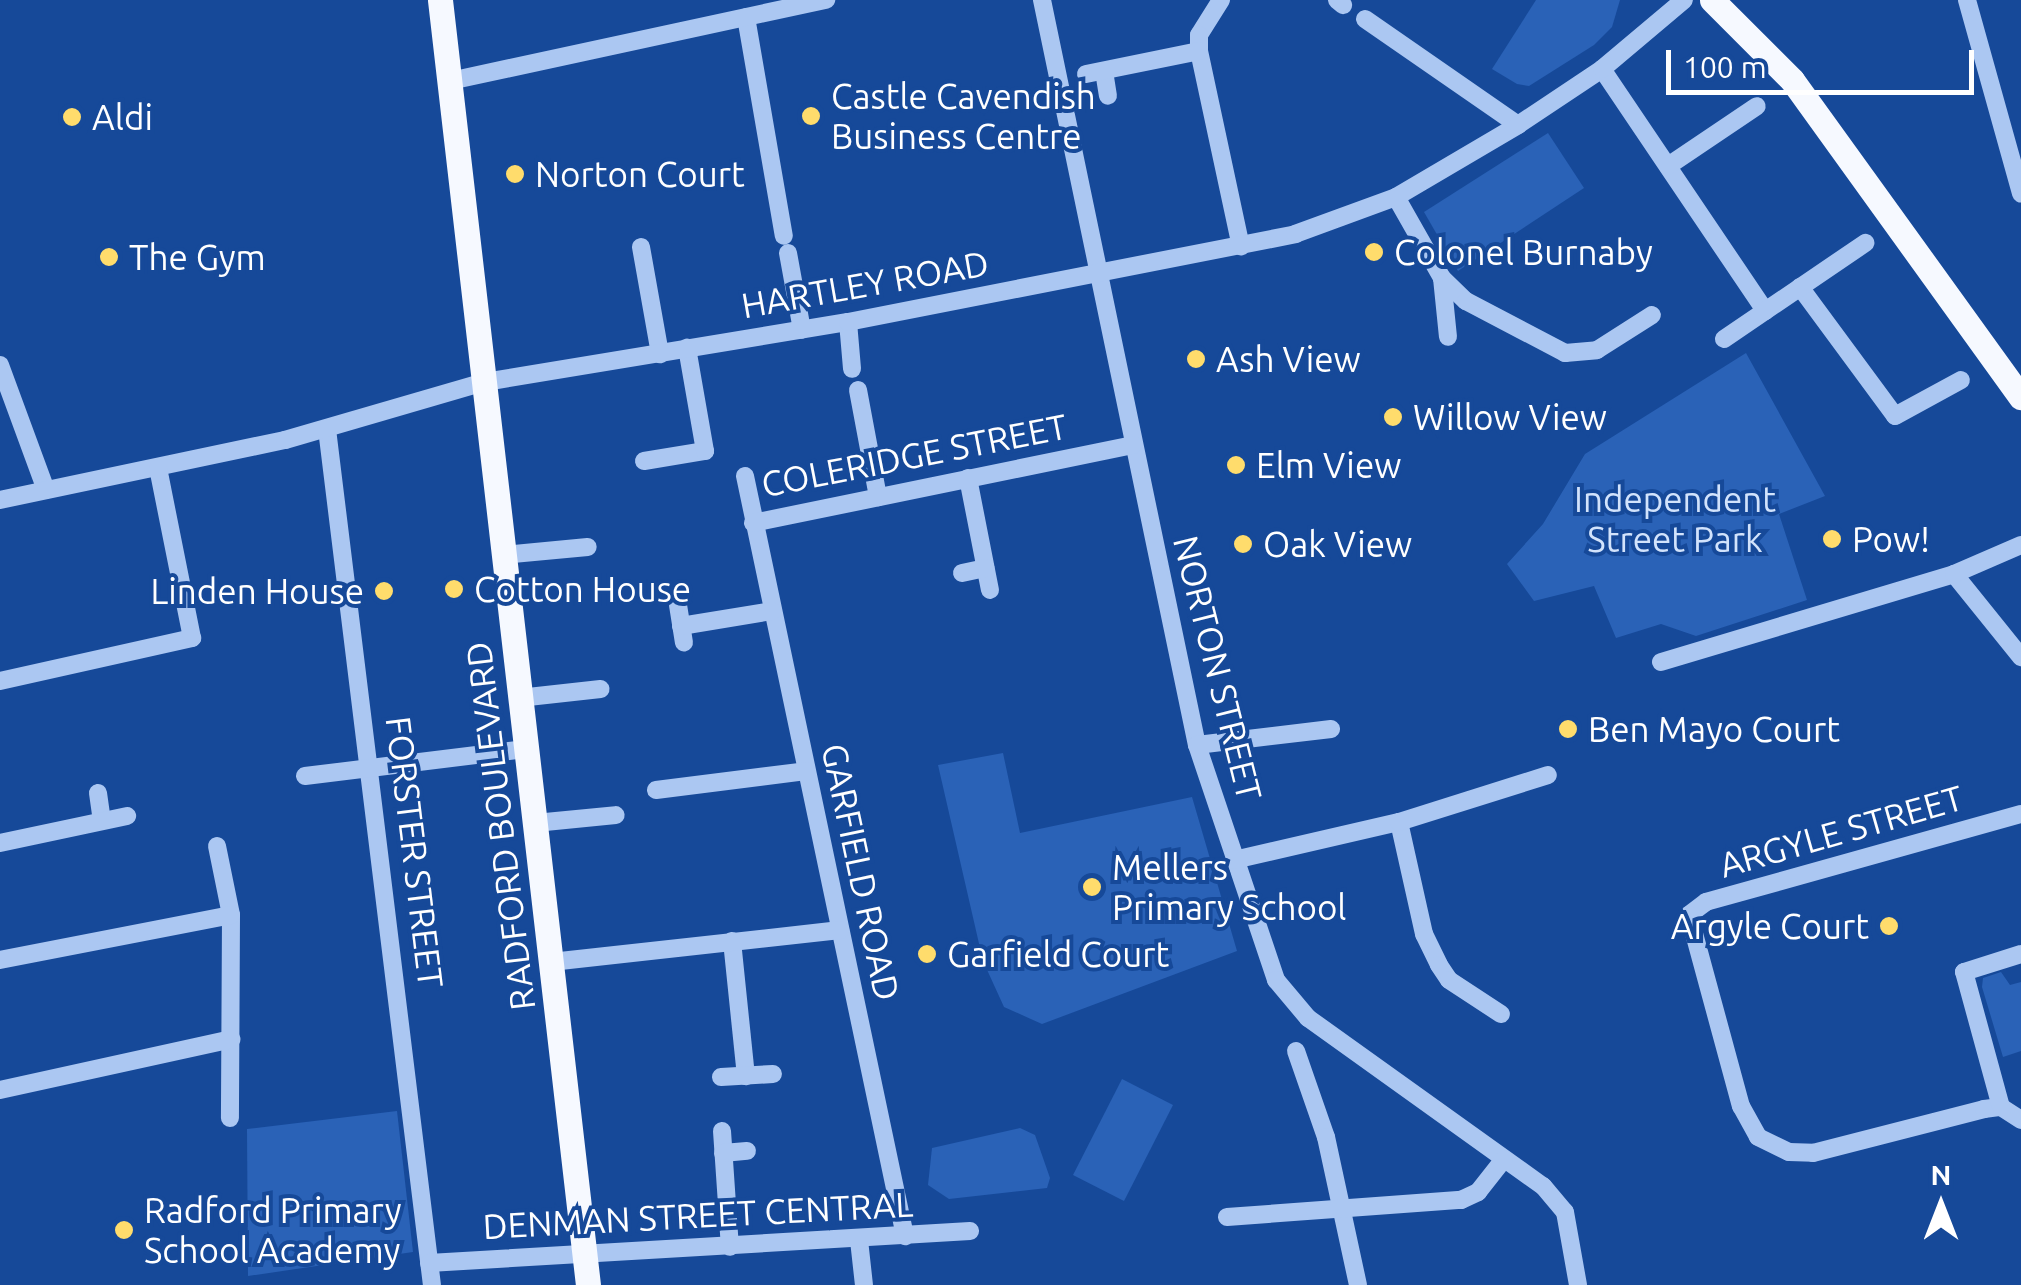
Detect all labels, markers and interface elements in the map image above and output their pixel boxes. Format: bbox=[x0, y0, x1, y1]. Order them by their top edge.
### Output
scale bar bbox=[1671, 30, 1978, 92]
text: 100 m bbox=[1683, 50, 1767, 84]
place label: Castle Cavendish Business Centre bbox=[831, 75, 1096, 157]
place label: Aldi bbox=[92, 96, 153, 138]
marker: Castle Cavendish Business Centre bbox=[800, 105, 822, 127]
marker: Aldi bbox=[61, 106, 83, 128]
place label: Norton Court bbox=[535, 153, 745, 195]
marker: Norton Court bbox=[504, 163, 526, 185]
place label: Colonel Burnaby bbox=[1394, 231, 1653, 273]
place label: The Gym bbox=[129, 236, 266, 278]
marker: Colonel Burnaby bbox=[1363, 241, 1385, 263]
street label: HARTLEY ROAD bbox=[738, 242, 992, 326]
marker: The Gym bbox=[98, 246, 120, 268]
place label: Ash View bbox=[1216, 338, 1361, 380]
marker: Ash View bbox=[1185, 348, 1207, 370]
place label: Willow View bbox=[1413, 396, 1607, 438]
street label: COLERIDGE STREET bbox=[758, 405, 1070, 505]
marker: Willow View bbox=[1382, 406, 1404, 428]
place label: Elm View bbox=[1256, 444, 1401, 486]
marker: Elm View bbox=[1225, 454, 1247, 476]
park label: Independent Street Park bbox=[1574, 478, 1776, 560]
place label: Pow! bbox=[1852, 518, 1930, 560]
place label: Oak View bbox=[1263, 523, 1412, 565]
marker: Pow! bbox=[1821, 528, 1843, 550]
street label: NORTON STREET bbox=[1165, 531, 1271, 805]
marker: Oak View bbox=[1232, 533, 1254, 555]
place label: Cotton House bbox=[474, 568, 691, 610]
place label: Linden House bbox=[151, 570, 364, 612]
marker: Cotton House bbox=[443, 578, 465, 600]
marker: Linden House bbox=[373, 580, 395, 602]
street label: RADFORD BOULEVARD bbox=[457, 639, 543, 1013]
place label: Ben Mayo Court bbox=[1588, 708, 1840, 750]
street label: FORSTER STREET bbox=[378, 714, 452, 990]
marker: Ben Mayo Court bbox=[1557, 718, 1579, 740]
street label: GARFIELD ROAD bbox=[813, 740, 909, 1004]
street label: ARGYLE STREET bbox=[1714, 776, 1968, 886]
place label: Mellers Primary School bbox=[1112, 846, 1347, 928]
marker: Mellers Primary School bbox=[1081, 876, 1103, 898]
place label: Argyle Court bbox=[1671, 905, 1869, 947]
marker: Argyle Court bbox=[1878, 915, 1900, 937]
place label: Garfield Court bbox=[947, 933, 1169, 975]
marker: Garfield Court bbox=[916, 943, 938, 965]
north arrow bbox=[1891, 1155, 1991, 1255]
text: N bbox=[1931, 1159, 1951, 1190]
street label: DENMAN STREET CENTRAL bbox=[482, 1183, 914, 1247]
place label: Radford Primary School Academy bbox=[144, 1189, 401, 1271]
marker: Radford Primary School Academy bbox=[113, 1219, 135, 1241]

